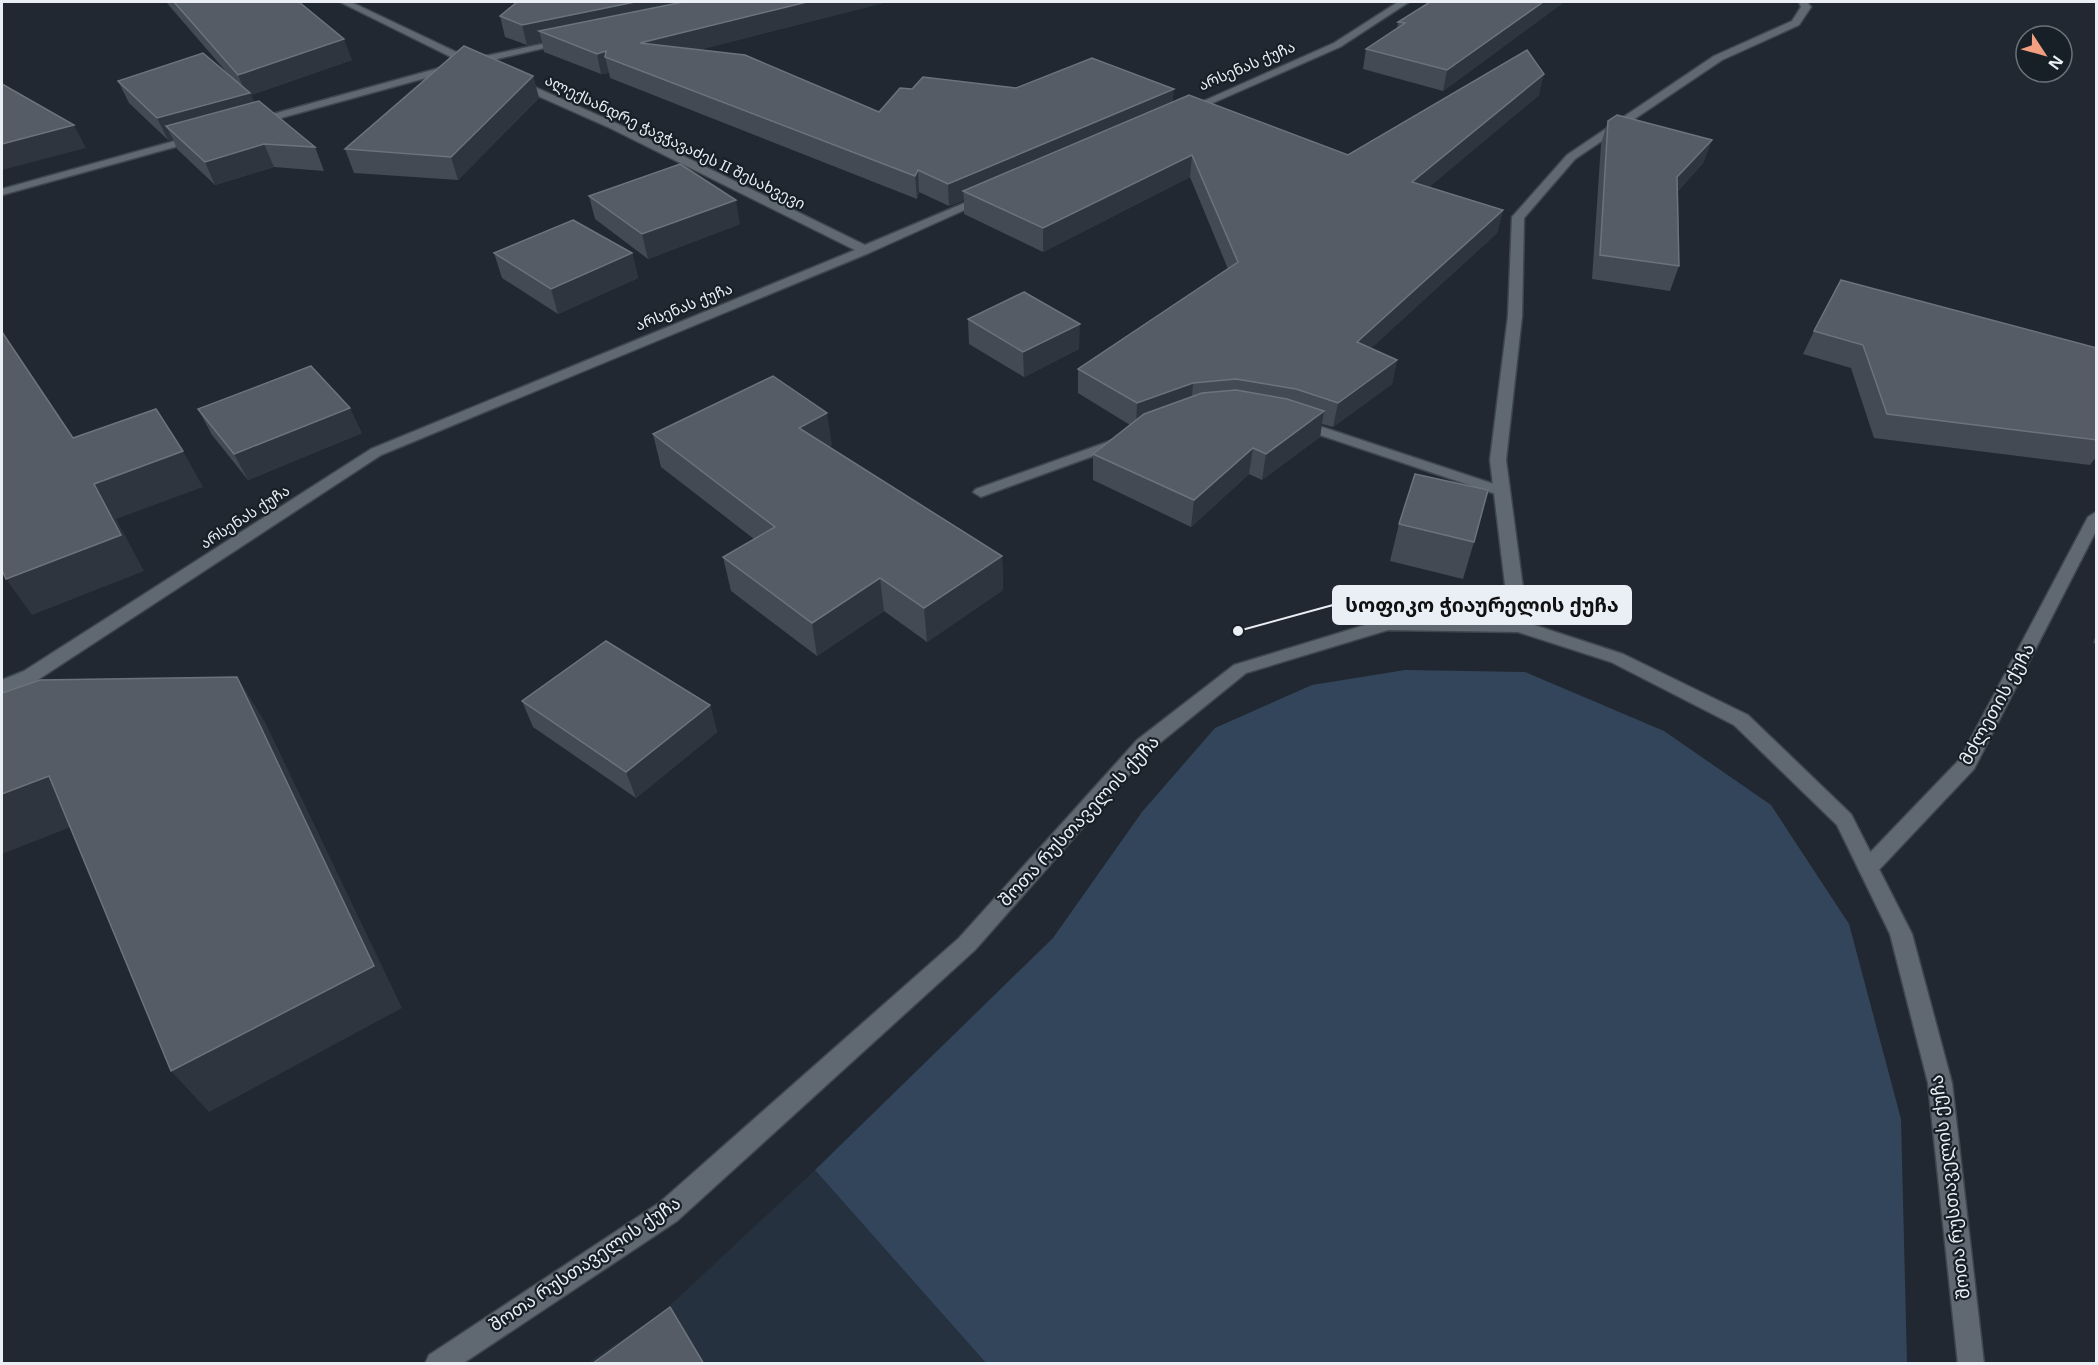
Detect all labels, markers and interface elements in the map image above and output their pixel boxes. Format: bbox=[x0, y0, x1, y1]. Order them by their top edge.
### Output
north arrow bbox=[2014, 24, 2074, 84]
street label: არსენას ქუჩა bbox=[1195, 36, 1298, 94]
text: N bbox=[2043, 51, 2069, 75]
street label: ალექსანდრე ჭავჭავაძეს II შესახვევი bbox=[542, 69, 809, 213]
street label: არსენას ქუჩა bbox=[632, 277, 735, 335]
street label: არსენას ქუჩა bbox=[196, 480, 293, 553]
callout: სოფიკო ჭიაურელის ქუჩა bbox=[1333, 586, 1631, 624]
text: სოფიკო ჭიაურელის ქუჩა bbox=[1345, 591, 1619, 618]
street label: მძლეთის ქუჩა bbox=[1953, 638, 2039, 769]
street label: შოთა რუსთაველის ქუჩა bbox=[993, 730, 1164, 911]
street label: შოთა რუსთაველის ქუჩა bbox=[1923, 1074, 1975, 1301]
street label: შოთა რუსთაველის ქუჩა bbox=[484, 1190, 685, 1336]

